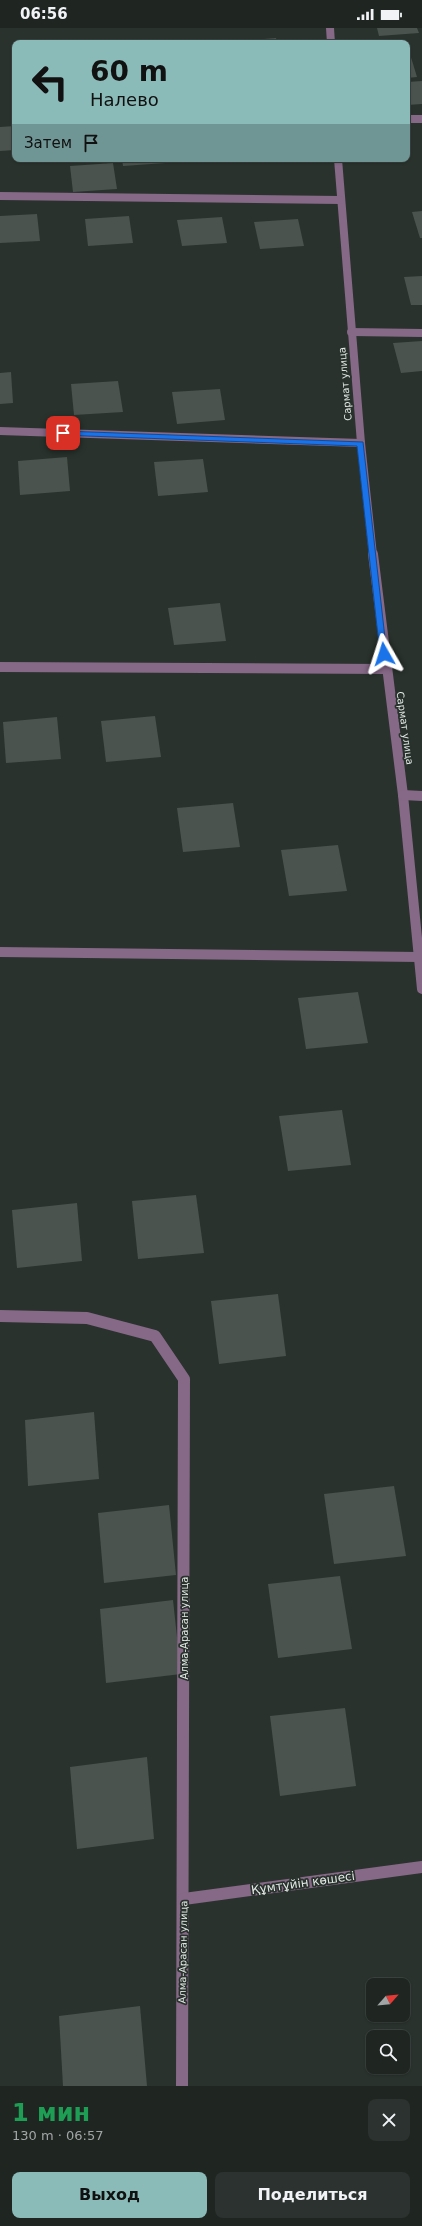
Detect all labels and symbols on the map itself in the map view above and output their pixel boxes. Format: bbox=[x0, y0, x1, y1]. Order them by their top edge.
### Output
street label: Сармат улица bbox=[336, 347, 354, 421]
pin bbox=[46, 416, 80, 450]
position arrow bbox=[363, 633, 405, 675]
street label: Сармат улица bbox=[394, 691, 416, 765]
street label: Алма-Арасан улица bbox=[179, 1577, 190, 1679]
street label: Құмтұйiн көшесі bbox=[250, 1869, 356, 1897]
street label: Алма-Арасан улица bbox=[177, 1900, 189, 2004]
north arrow bbox=[366, 1978, 410, 2022]

